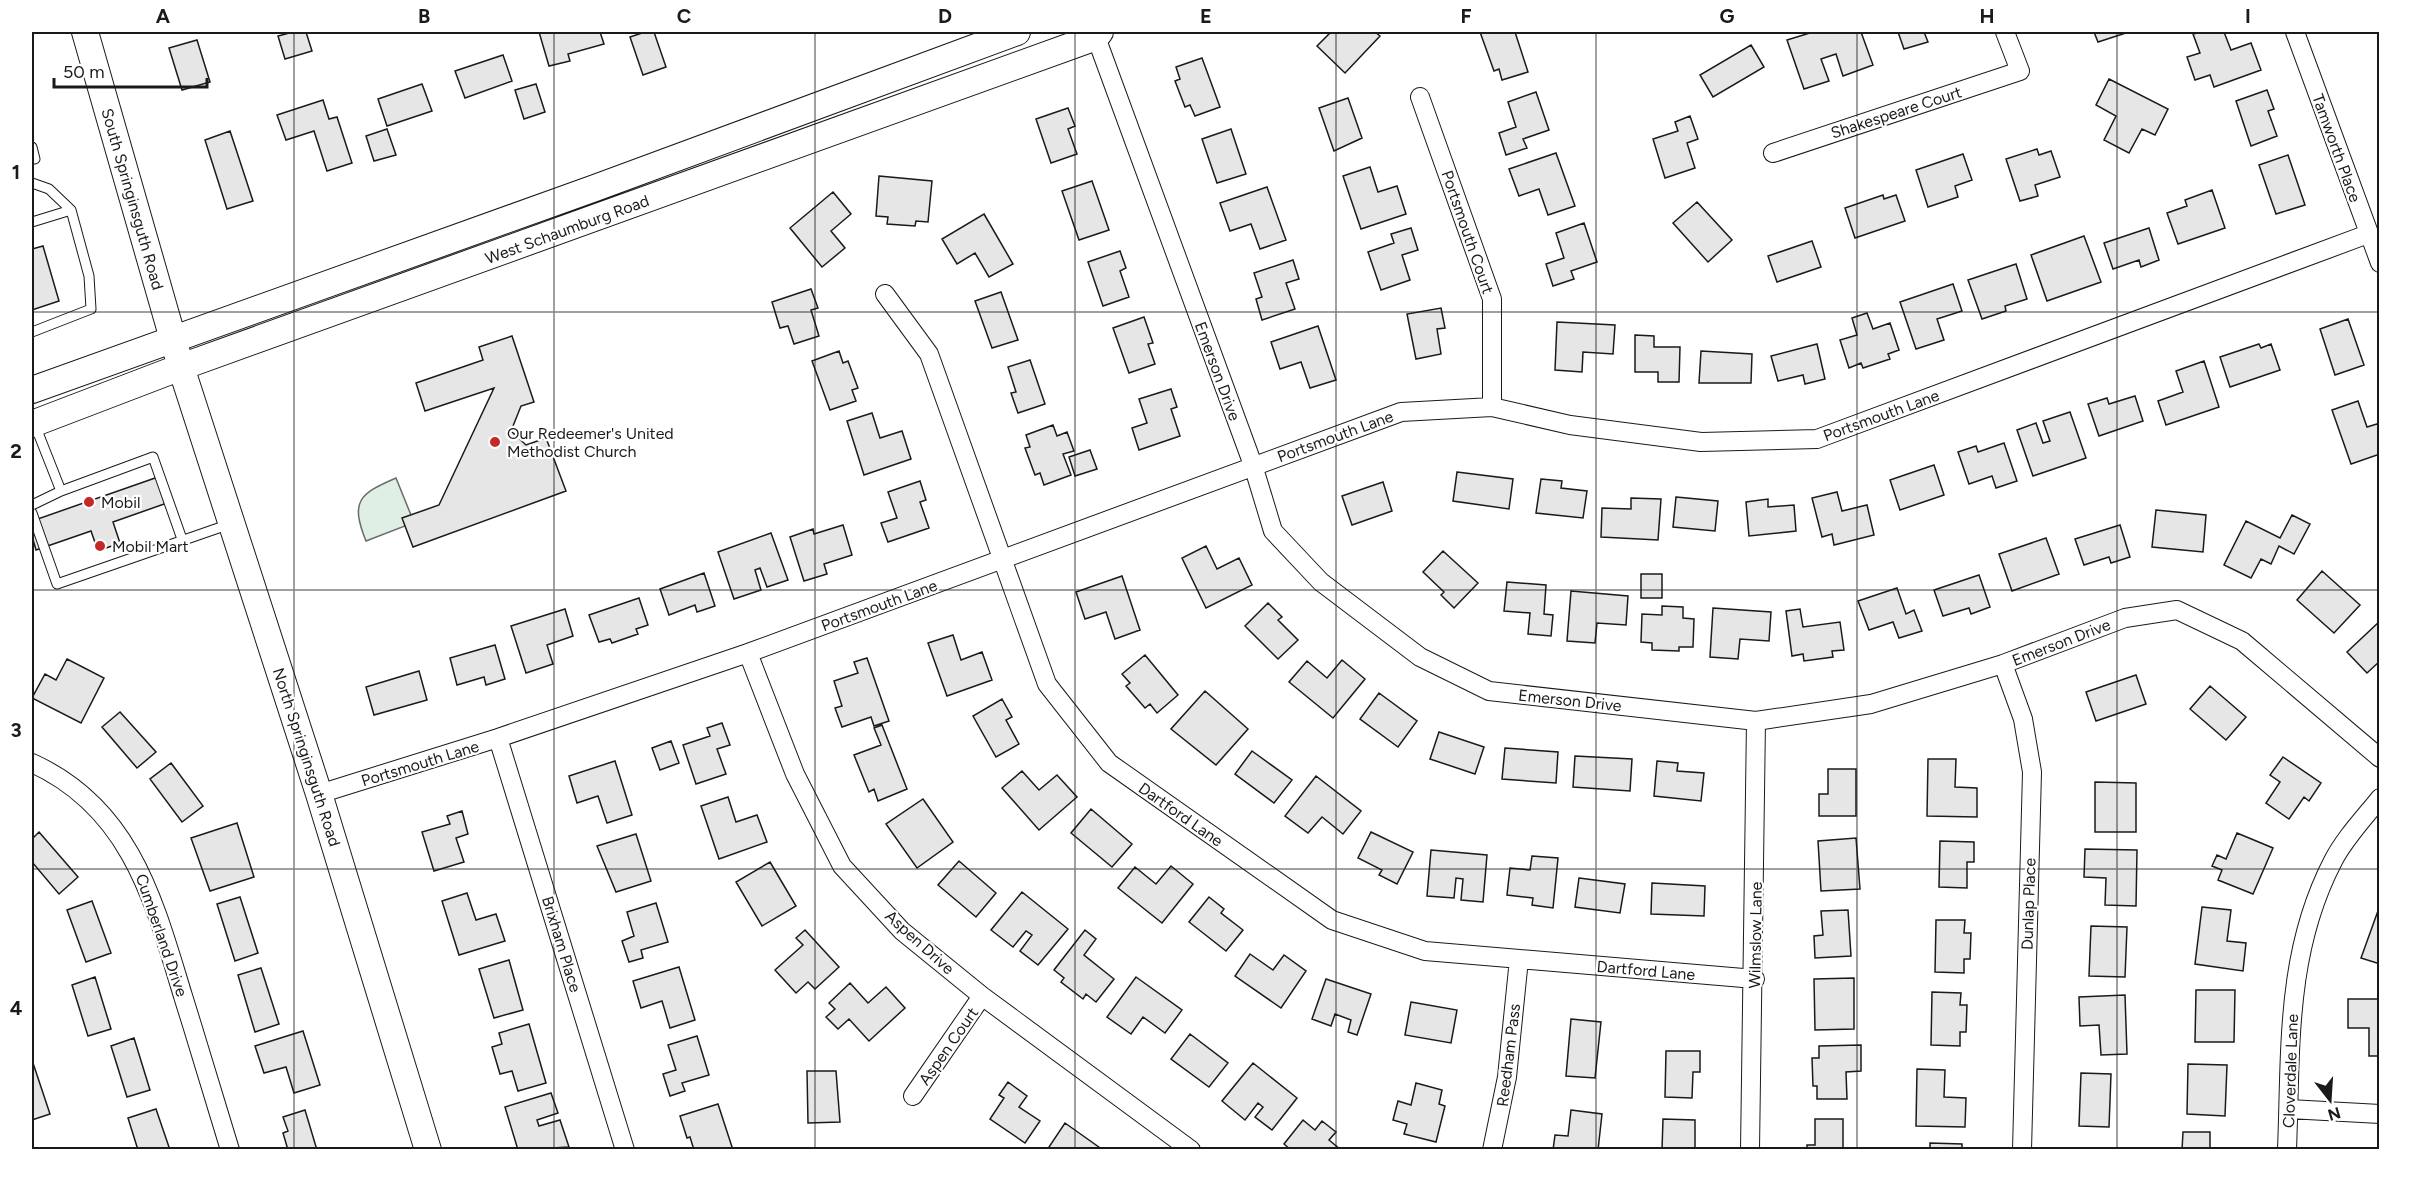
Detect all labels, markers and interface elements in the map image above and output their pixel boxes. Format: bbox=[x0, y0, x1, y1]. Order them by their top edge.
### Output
text: A bbox=[156, 4, 171, 28]
text: B bbox=[418, 4, 430, 28]
text: C bbox=[677, 4, 691, 28]
text: D bbox=[938, 4, 952, 28]
text: E bbox=[1200, 4, 1212, 28]
text: F bbox=[1460, 4, 1472, 28]
text: G bbox=[1720, 4, 1735, 28]
text: H bbox=[1980, 4, 1995, 28]
text: I bbox=[2245, 4, 2251, 28]
scale bar bbox=[54, 51, 207, 89]
text: 50 m bbox=[63, 61, 105, 83]
street label: Shakespeare Court bbox=[1828, 82, 1964, 143]
street label: Tamworth Place bbox=[2308, 91, 2365, 205]
street label: South Springinsguth Road bbox=[97, 106, 168, 292]
text: 1 bbox=[12, 160, 20, 184]
street label: Portsmouth Court bbox=[1438, 168, 1498, 296]
street label: West Schaumburg Road bbox=[483, 191, 652, 268]
street label: Emerson Drive bbox=[1191, 319, 1244, 423]
street label: Portsmouth Lane bbox=[1821, 386, 1942, 445]
street label: Portsmouth Lane bbox=[1275, 407, 1396, 466]
place label: Our Redeemer's United Methodist Church bbox=[507, 424, 674, 461]
marker: Our Redeemer's United Methodist Church bbox=[488, 435, 502, 449]
text: 2 bbox=[10, 439, 22, 463]
place label: Mobil bbox=[101, 493, 140, 512]
marker: Mobil bbox=[82, 495, 96, 509]
place label: Mobil Mart bbox=[112, 537, 189, 556]
marker: Mobil Mart bbox=[93, 539, 107, 553]
street label: Portsmouth Lane bbox=[819, 576, 940, 635]
street label: Emerson Drive bbox=[2009, 615, 2113, 670]
street label: North Springinsguth Road bbox=[269, 665, 344, 849]
street label: Emerson Drive bbox=[1517, 686, 1623, 715]
text: 3 bbox=[10, 718, 22, 742]
street label: Portsmouth Lane bbox=[359, 736, 482, 790]
street label: Dartford Lane bbox=[1135, 778, 1227, 851]
street label: Dunlap Place bbox=[2017, 857, 2040, 950]
street label: Cumberland Drive bbox=[132, 871, 192, 999]
street label: Wilmslow Lane bbox=[1745, 881, 1766, 989]
street label: Brixham Place bbox=[538, 894, 585, 995]
street label: Aspen Drive bbox=[881, 906, 958, 978]
street label: Dartford Lane bbox=[1596, 957, 1696, 984]
text: 4 bbox=[10, 996, 23, 1020]
street label: Reedham Pass bbox=[1493, 1002, 1524, 1108]
street label: Aspen Court bbox=[915, 1004, 982, 1089]
street label: Cloverdale Lane bbox=[2279, 1013, 2302, 1128]
north arrow bbox=[2300, 1070, 2360, 1130]
text: N bbox=[2326, 1103, 2343, 1125]

